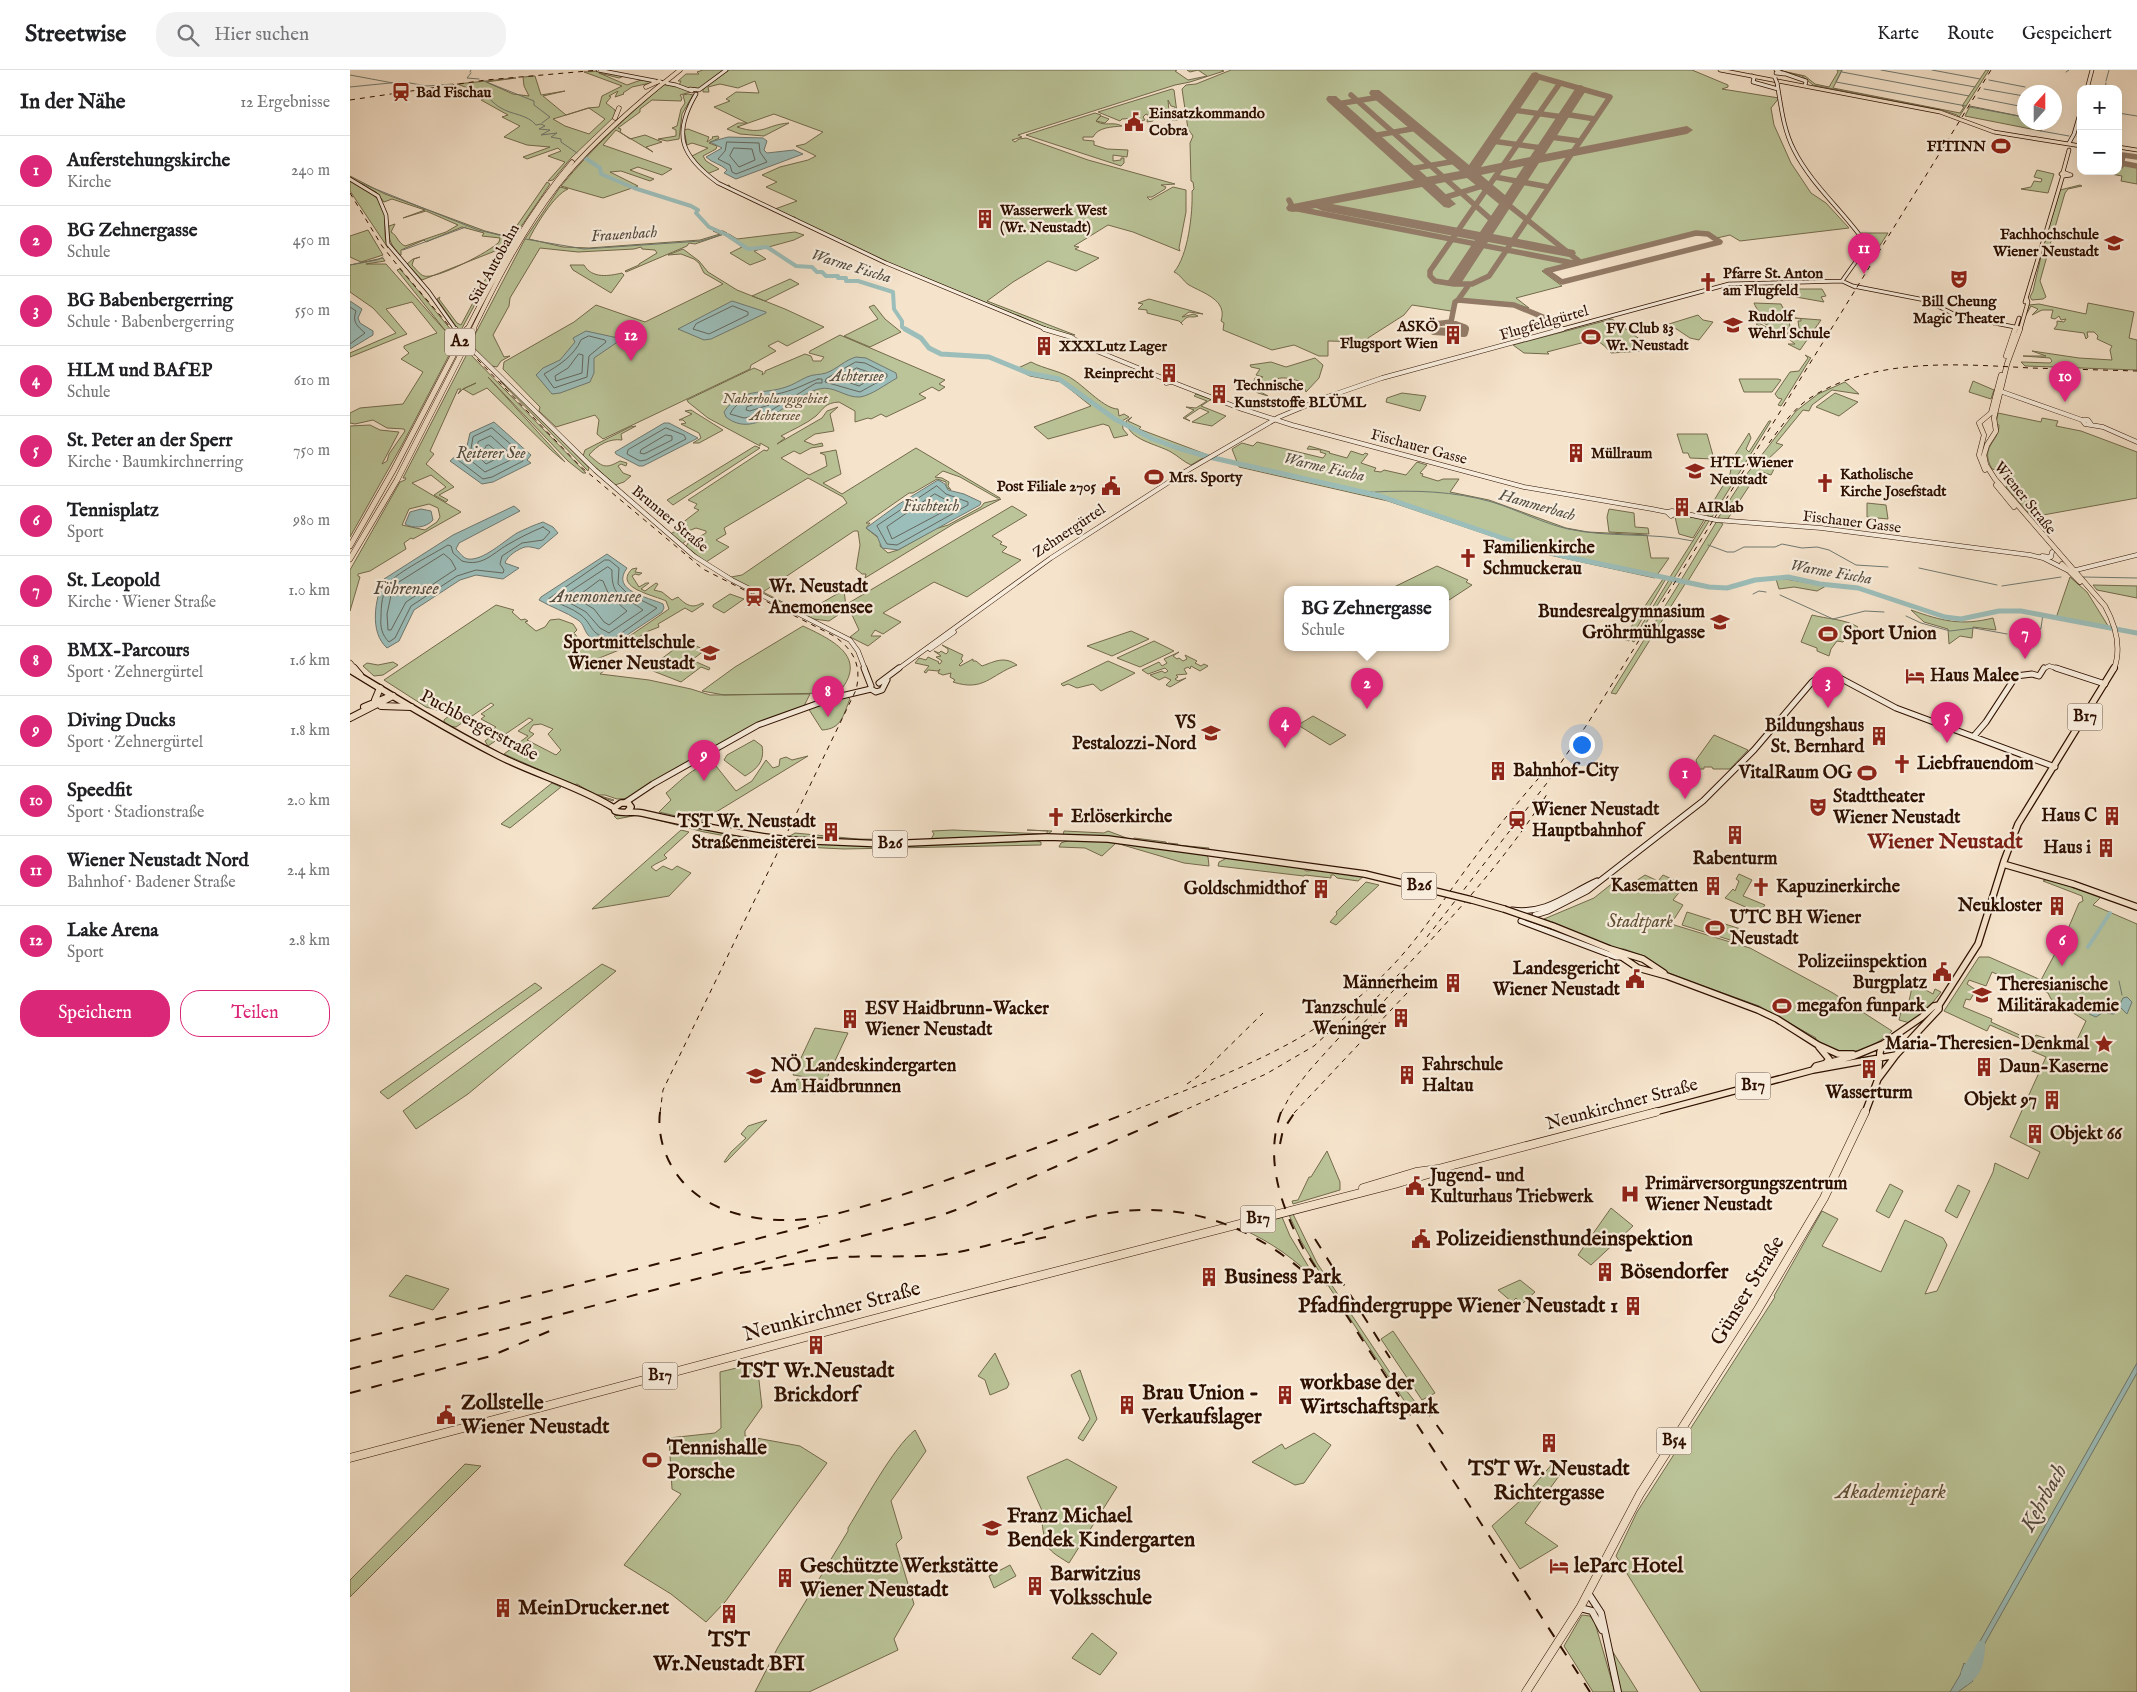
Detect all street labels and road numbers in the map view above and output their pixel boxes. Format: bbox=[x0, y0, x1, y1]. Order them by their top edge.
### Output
street label: Süd Autobahn bbox=[464, 221, 524, 307]
street label: Flugfeldgürtel bbox=[1497, 301, 1591, 345]
road number: A2 bbox=[445, 328, 475, 356]
street label: Fischauer Gasse bbox=[1369, 425, 1469, 469]
street label: Wiener Straße bbox=[1990, 458, 2060, 538]
street label: Brunner Straße bbox=[628, 481, 712, 557]
street label: Zehnergürtel bbox=[1029, 499, 1110, 562]
street label: Fischauer Gasse bbox=[1802, 507, 1902, 537]
street label: Puchbergerstraße bbox=[416, 685, 542, 767]
road number: B17 bbox=[2068, 704, 2102, 730]
road number: B26 bbox=[872, 831, 908, 858]
road number: B26 bbox=[1402, 872, 1436, 899]
road number: B17 bbox=[1736, 1072, 1770, 1100]
street label: Neunkirchner Straße bbox=[1544, 1074, 1700, 1136]
road number: B17 bbox=[1240, 1206, 1276, 1232]
street label: Günser Straße bbox=[1705, 1231, 1792, 1351]
street label: Neunkirchner Straße bbox=[740, 1275, 924, 1349]
road number: B17 bbox=[642, 1362, 678, 1390]
road number: B54 bbox=[1656, 1428, 1692, 1454]

